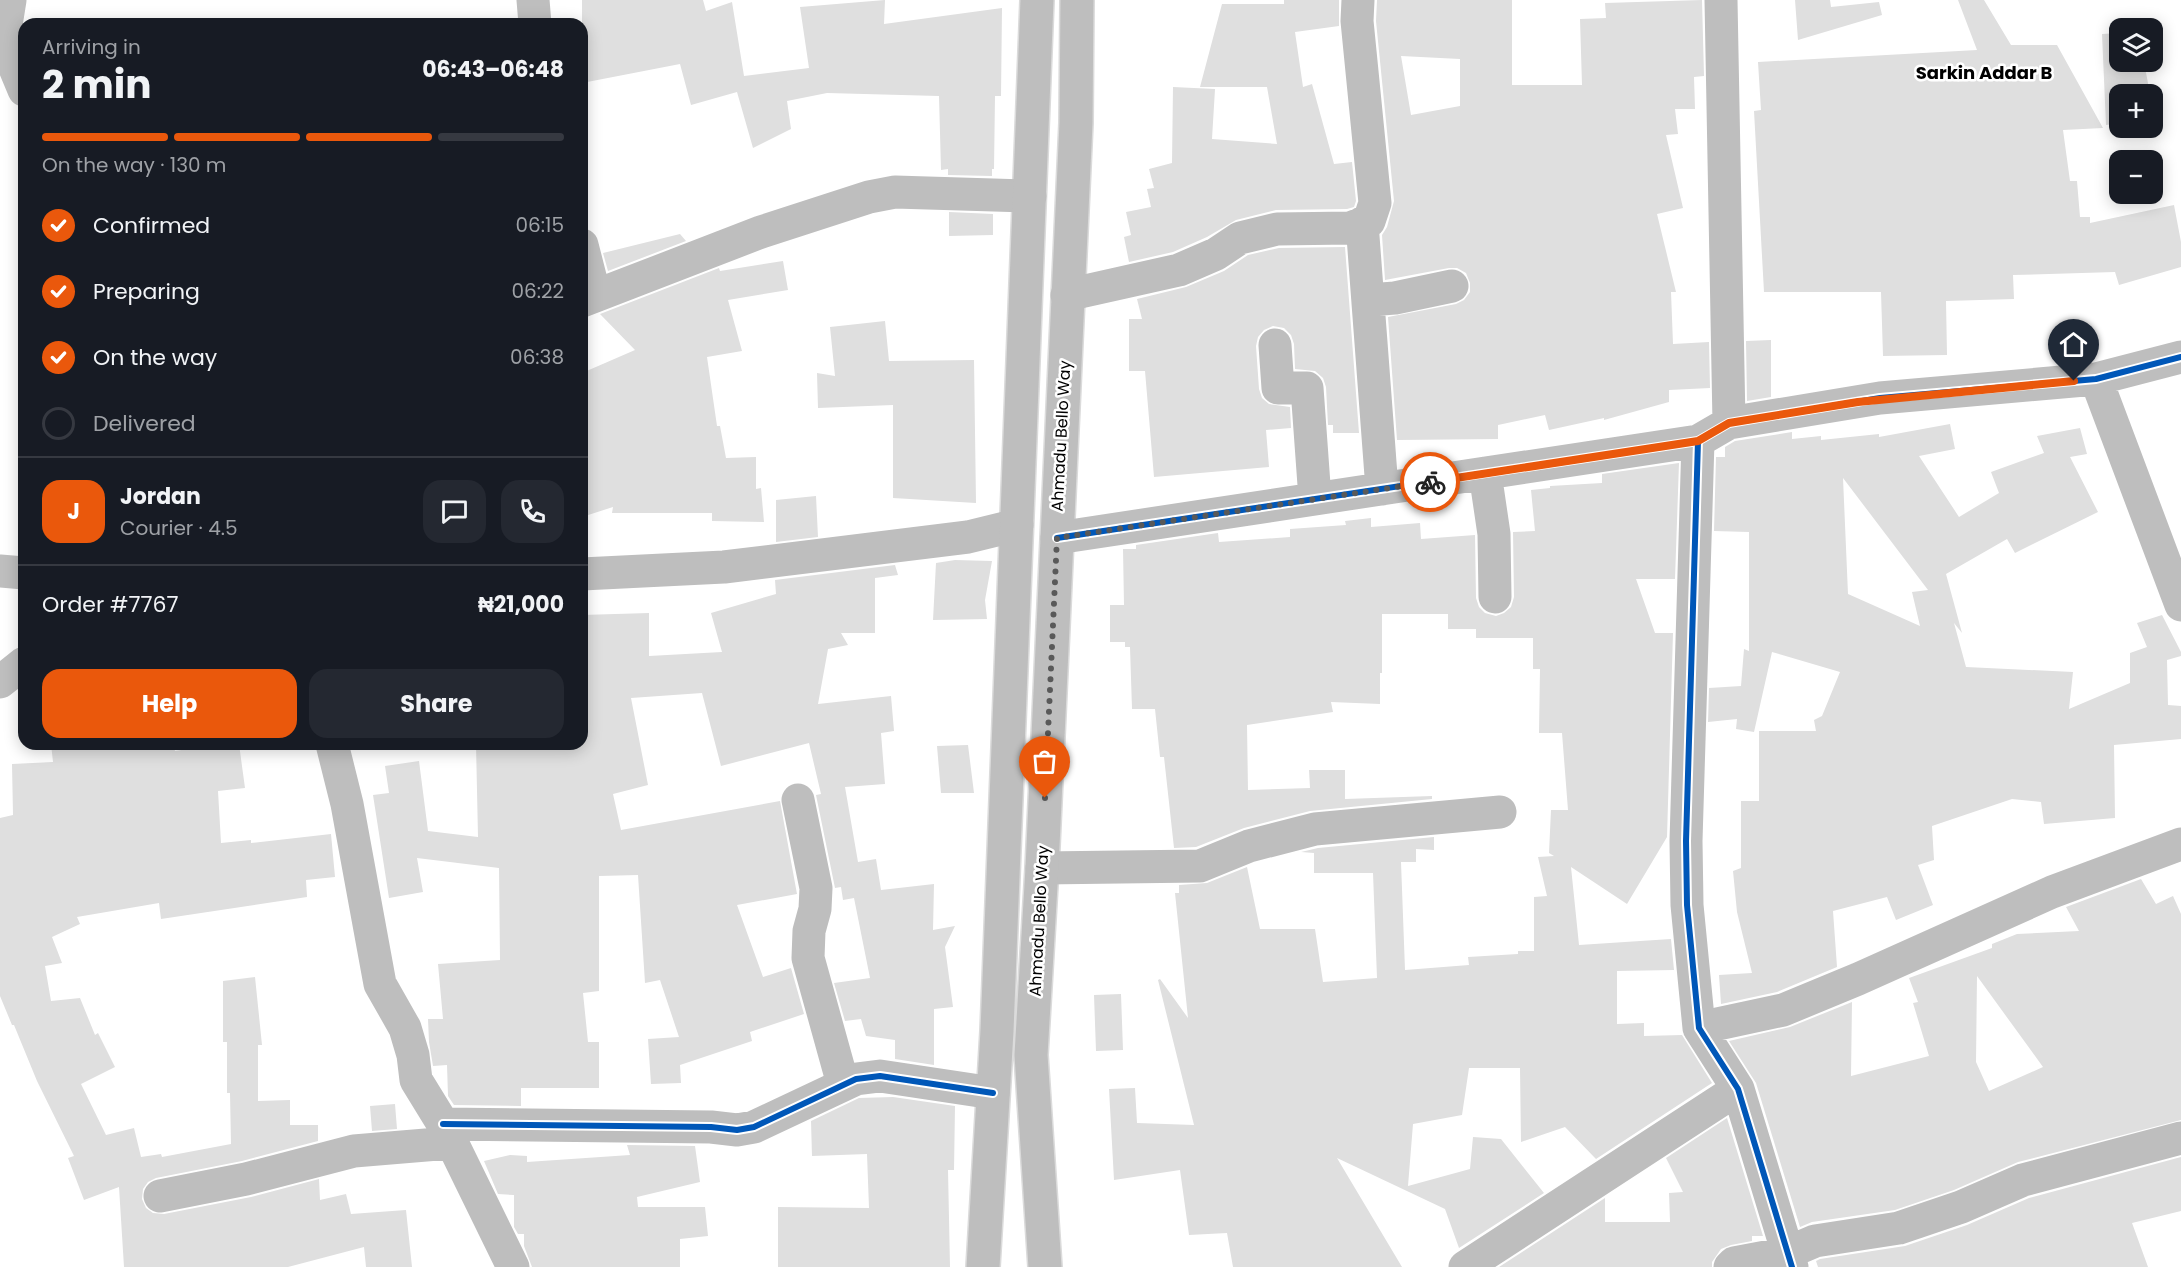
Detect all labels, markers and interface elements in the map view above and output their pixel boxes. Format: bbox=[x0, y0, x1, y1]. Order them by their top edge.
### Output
map controls bbox=[2109, 18, 2163, 204]
button: layers bbox=[2109, 18, 2163, 72]
text: Arriving in bbox=[42, 33, 141, 61]
text: 06:43–06:48 bbox=[422, 54, 564, 85]
text: 2 min bbox=[42, 57, 152, 112]
district label: Sarkin Addar B bbox=[1916, 60, 2052, 85]
button: + bbox=[2109, 84, 2163, 138]
button: − bbox=[2109, 150, 2163, 204]
text: On the way · 130 m bbox=[42, 151, 226, 179]
icon: check bbox=[42, 209, 75, 242]
text: Confirmed bbox=[93, 210, 210, 241]
text: 06:15 bbox=[516, 211, 564, 239]
icon: check bbox=[42, 275, 75, 308]
text: Preparing bbox=[93, 276, 200, 307]
text: 06:22 bbox=[511, 277, 564, 305]
pin bbox=[2048, 319, 2099, 381]
icon: home bbox=[2057, 328, 2090, 361]
icon: check bbox=[42, 341, 75, 374]
text: On the way bbox=[93, 342, 217, 373]
text: 06:38 bbox=[510, 343, 564, 371]
street label: Ahmadu Bello Way bbox=[1046, 360, 1076, 512]
text: Delivered bbox=[93, 408, 196, 439]
courier bbox=[1400, 452, 1460, 512]
icon: bike bbox=[1414, 466, 1447, 499]
button: chat bbox=[423, 480, 486, 543]
button: phone bbox=[501, 480, 564, 543]
text: Jordan bbox=[120, 481, 201, 512]
text: J bbox=[67, 496, 80, 527]
text: Courier · 4.5 bbox=[120, 514, 238, 542]
text: Order #7767 bbox=[42, 589, 179, 620]
text: ₦21,000 bbox=[478, 589, 564, 620]
button: Help bbox=[42, 669, 297, 738]
button: Share bbox=[309, 669, 564, 738]
pin bbox=[1019, 736, 1070, 798]
icon: bag bbox=[1028, 745, 1061, 778]
street label: Ahmadu Bello Way bbox=[1024, 845, 1054, 997]

